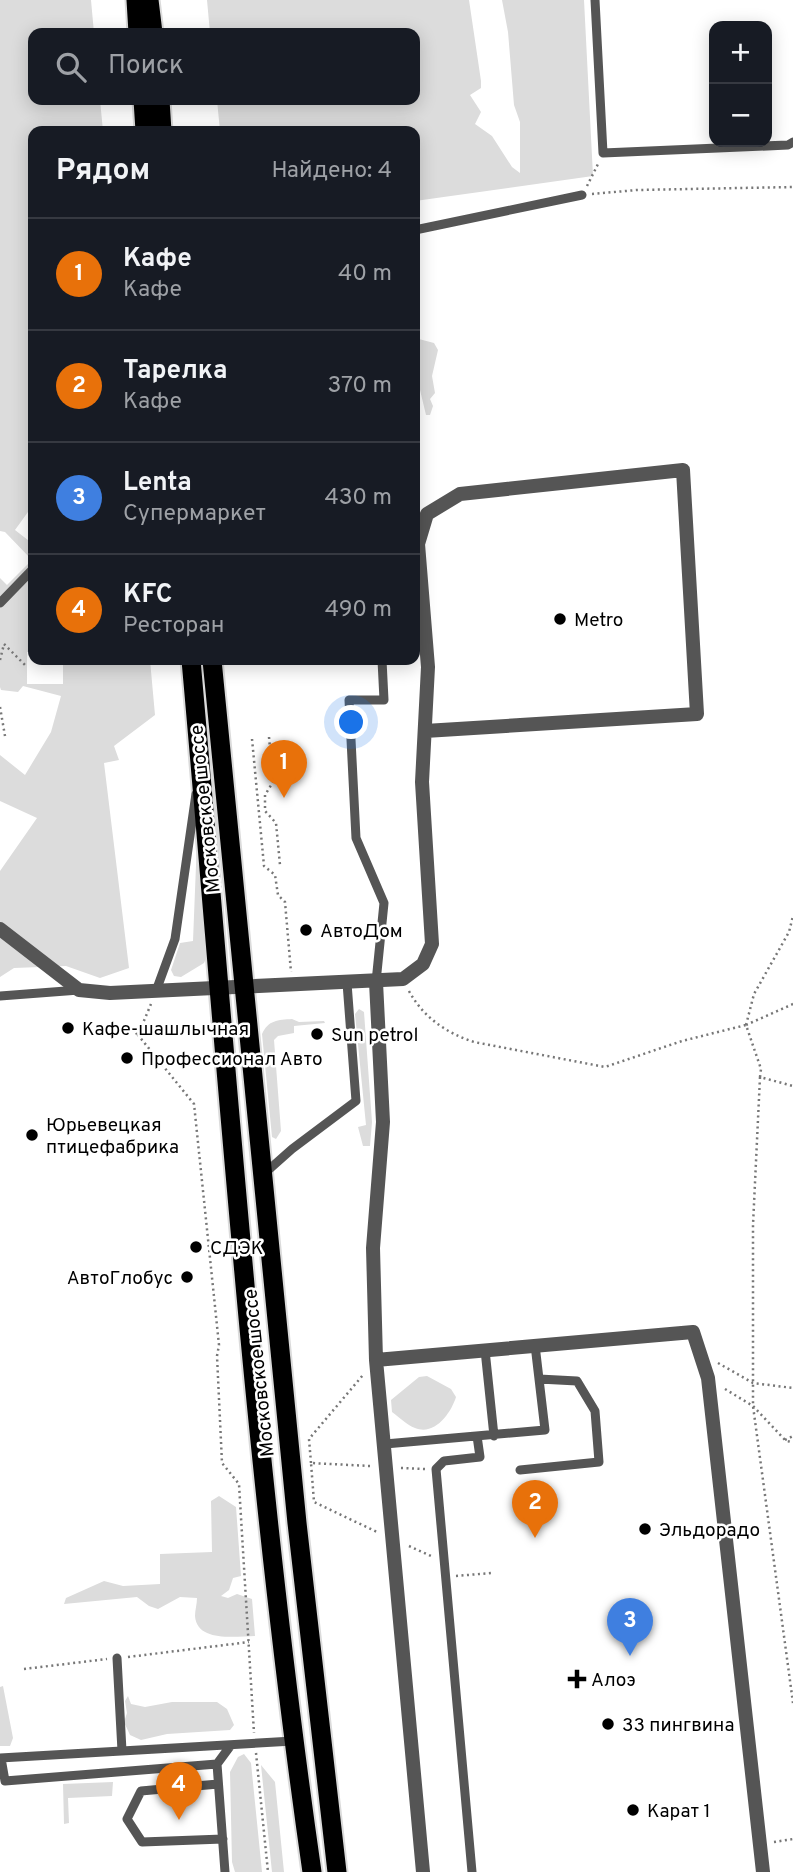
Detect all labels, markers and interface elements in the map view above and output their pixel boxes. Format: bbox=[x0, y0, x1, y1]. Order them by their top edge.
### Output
map controls bbox=[709, 21, 772, 147]
button: + bbox=[709, 21, 772, 84]
search box bbox=[28, 28, 420, 105]
icon: search bbox=[52, 48, 90, 86]
text: Поиск bbox=[108, 50, 184, 83]
button: − bbox=[709, 84, 772, 147]
text: Рядом bbox=[56, 153, 150, 190]
text: Найдено: 4 bbox=[271, 157, 392, 186]
text: Кафе bbox=[123, 243, 192, 276]
text: 1 bbox=[74, 260, 84, 289]
text: 40 m bbox=[338, 260, 392, 289]
text: Кафе bbox=[123, 276, 182, 305]
text: Тарелка bbox=[123, 355, 227, 388]
text: 2 bbox=[72, 372, 86, 401]
text: 370 m bbox=[327, 372, 392, 401]
text: Кафе bbox=[123, 388, 182, 417]
text: Lenta bbox=[123, 467, 192, 500]
text: 3 bbox=[72, 484, 86, 513]
text: 430 m bbox=[324, 484, 392, 513]
text: Супермаркет bbox=[123, 500, 266, 529]
text: KFC bbox=[123, 579, 172, 612]
text: 4 bbox=[72, 596, 86, 625]
text: 490 m bbox=[325, 596, 392, 625]
place label: Metro bbox=[574, 609, 623, 633]
marker: Metro bbox=[552, 611, 568, 627]
text: Ресторан bbox=[123, 612, 224, 641]
your location bbox=[334, 705, 368, 739]
street label: Московское шоссе bbox=[185, 724, 227, 894]
pin: 1 bbox=[261, 740, 307, 798]
place label: АвтоДом bbox=[320, 920, 403, 944]
marker: АвтоДом bbox=[298, 922, 314, 938]
place label: Кафе-шашлычная bbox=[82, 1018, 249, 1042]
marker: Кафе-шашлычная bbox=[60, 1020, 76, 1036]
place label: Sun petrol bbox=[331, 1024, 418, 1048]
marker: Sun petrol bbox=[309, 1026, 325, 1042]
place label: Профессионал Авто bbox=[141, 1048, 323, 1072]
marker: Профессионал Авто bbox=[119, 1050, 135, 1066]
place label: Юрьевецкая птицефабрика bbox=[46, 1114, 179, 1160]
marker: Юрьевецкая птицефабрика bbox=[24, 1127, 40, 1143]
place label: СДЭК bbox=[210, 1237, 263, 1261]
marker: СДЭК bbox=[188, 1239, 204, 1255]
place label: АвтоГлобус bbox=[67, 1267, 173, 1291]
marker: АвтоГлобус bbox=[179, 1269, 195, 1285]
street label: Московское шоссе bbox=[239, 1288, 281, 1458]
pin: 2 bbox=[512, 1480, 558, 1538]
place label: Эльдорадо bbox=[659, 1519, 760, 1543]
marker: Эльдорадо bbox=[637, 1521, 653, 1537]
pin: 3 bbox=[607, 1598, 653, 1656]
place label: Алоэ bbox=[591, 1669, 636, 1693]
marker: Алоэ bbox=[569, 1671, 585, 1687]
place label: 33 пингвина bbox=[622, 1714, 734, 1738]
marker: 33 пингвина bbox=[600, 1716, 616, 1732]
pin: 4 bbox=[156, 1762, 202, 1820]
place label: Карат 1 bbox=[647, 1800, 711, 1824]
marker: Карат 1 bbox=[625, 1802, 641, 1818]

